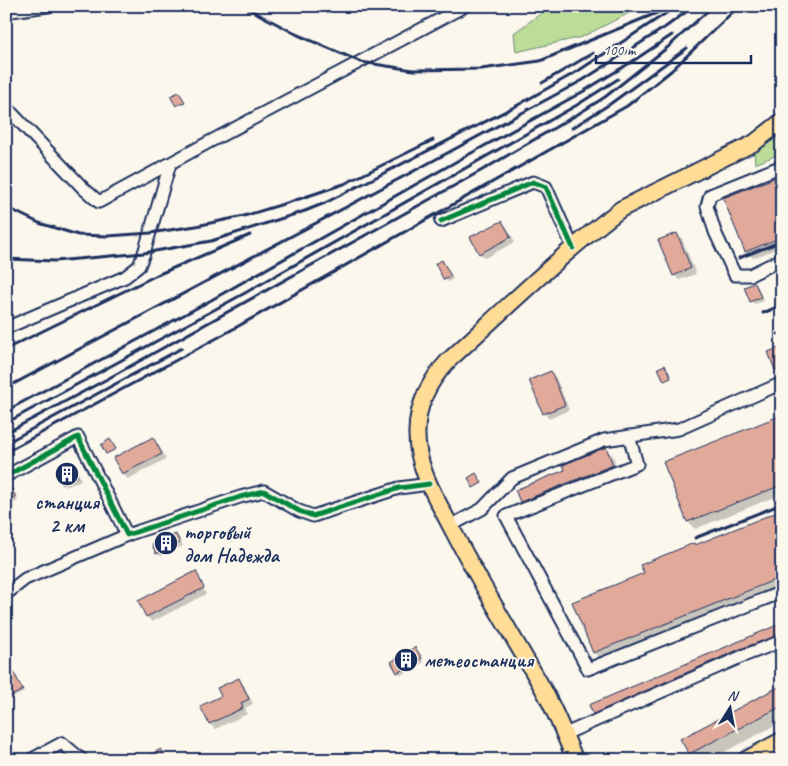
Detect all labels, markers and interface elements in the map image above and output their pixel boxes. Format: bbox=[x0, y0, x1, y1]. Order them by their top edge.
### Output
scale bar bbox=[596, 32, 750, 64]
text: 100 m bbox=[603, 41, 637, 60]
building icon: станция 2 км bbox=[54, 461, 80, 487]
place label: станция 2 км bbox=[35, 490, 100, 538]
place label: торговый дом Надежда bbox=[184, 520, 281, 568]
building icon: торговый дом Надежда bbox=[153, 530, 179, 556]
building icon: метеостанция bbox=[393, 647, 419, 673]
place label: метеостанция bbox=[424, 648, 534, 673]
north arrow bbox=[706, 684, 756, 734]
text: N bbox=[727, 687, 741, 705]

